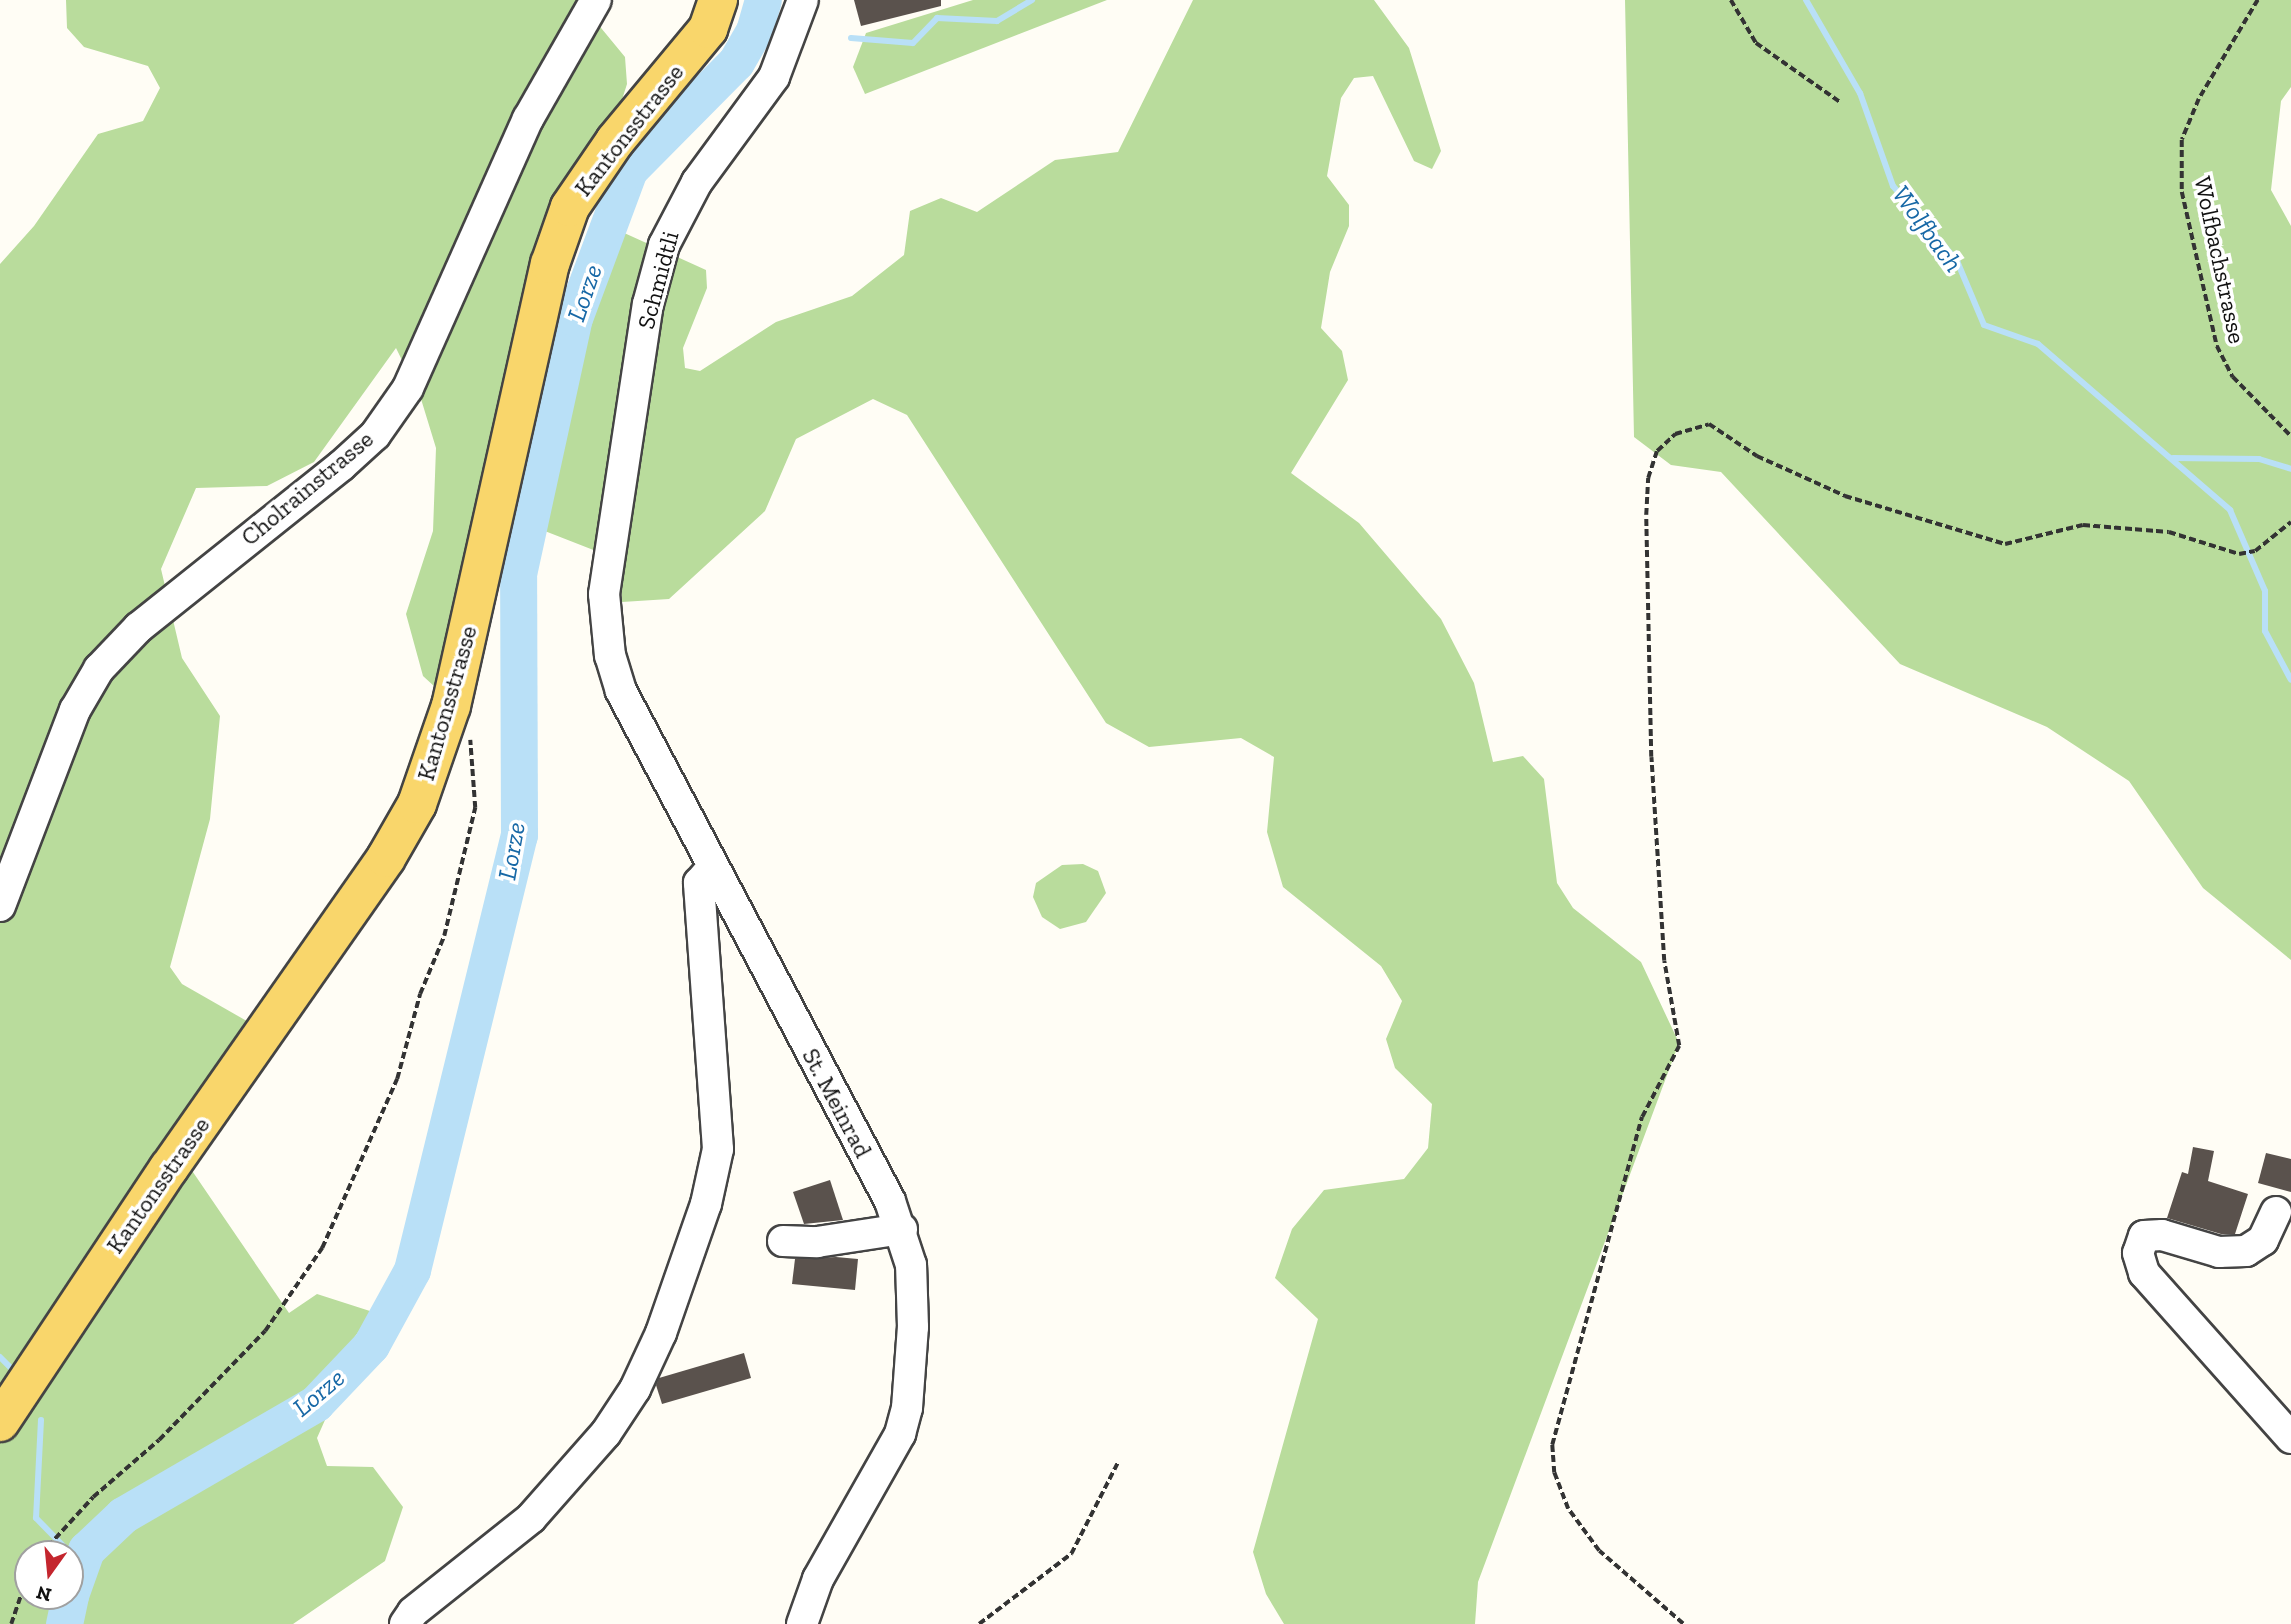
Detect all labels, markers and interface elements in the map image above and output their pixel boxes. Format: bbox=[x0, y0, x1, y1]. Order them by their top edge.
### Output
street label: Kantonsstrasse bbox=[569, 58, 689, 202]
street label: Wolfbachstrasse bbox=[2188, 174, 2252, 346]
water label: Wolfbach bbox=[1885, 180, 1969, 278]
street label: Schmidtli bbox=[631, 228, 685, 332]
water label: Lorze bbox=[561, 260, 609, 326]
street label: Cholrainstrasse bbox=[235, 425, 379, 551]
street label: Kantonsstrasse bbox=[411, 622, 483, 784]
water label: Lorze bbox=[492, 820, 532, 882]
street label: St. Meinrad bbox=[796, 1044, 878, 1162]
street label: Kantonsstrasse bbox=[100, 1111, 216, 1259]
water label: Lorze bbox=[287, 1362, 351, 1424]
north arrow bbox=[14, 1540, 84, 1610]
text: N bbox=[34, 1581, 54, 1607]

